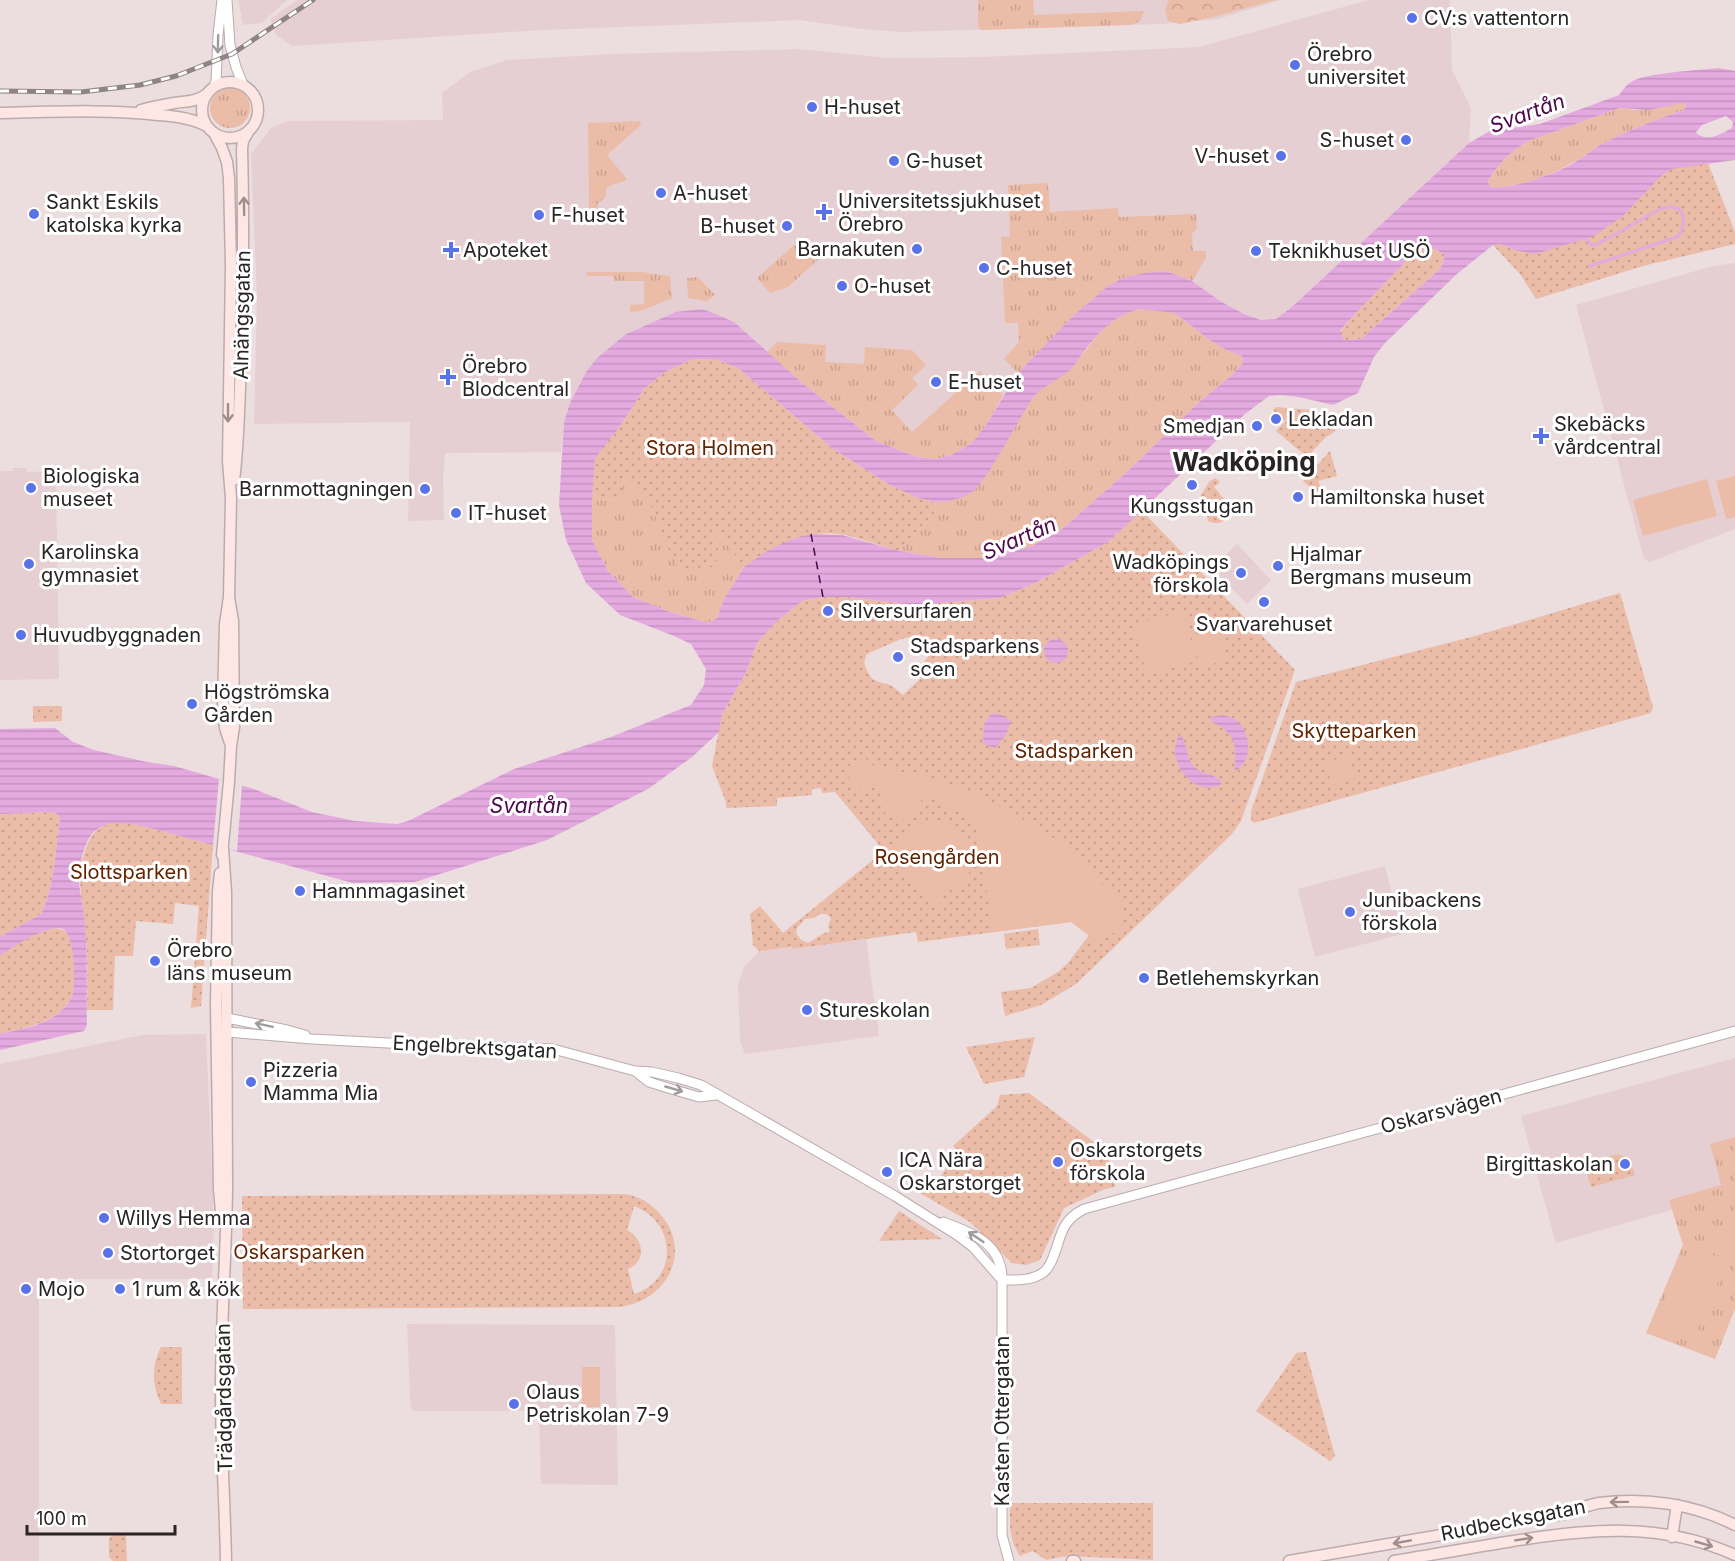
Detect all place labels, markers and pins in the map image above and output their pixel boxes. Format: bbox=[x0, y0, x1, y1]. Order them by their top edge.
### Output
place label: CV:s vattentorn bbox=[1424, 6, 1569, 30]
marker: CV:s vattentorn bbox=[1405, 11, 1419, 25]
place label: Örebro universitet bbox=[1307, 42, 1406, 89]
marker: Örebro universitet bbox=[1288, 58, 1302, 72]
place label: H-huset bbox=[824, 95, 901, 119]
marker: H-huset bbox=[805, 100, 819, 114]
place label: S-huset bbox=[1320, 128, 1394, 152]
marker: S-huset bbox=[1399, 133, 1413, 147]
place label: V-huset bbox=[1195, 144, 1269, 168]
place label: G-huset bbox=[906, 149, 983, 173]
marker: V-huset bbox=[1274, 149, 1288, 163]
marker: G-huset bbox=[887, 154, 901, 168]
place label: A-huset bbox=[673, 181, 748, 205]
marker: A-huset bbox=[654, 186, 668, 200]
place label: Universitetssjukhuset Örebro bbox=[838, 189, 1041, 236]
place label: Sankt Eskils katolska kyrka bbox=[46, 190, 182, 237]
place label: F-huset bbox=[551, 203, 625, 227]
marker: Universitetssjukhuset Örebro bbox=[815, 203, 833, 221]
marker: Sankt Eskils katolska kyrka bbox=[27, 207, 41, 221]
marker: F-huset bbox=[532, 208, 546, 222]
place label: B-huset bbox=[700, 214, 775, 238]
marker: B-huset bbox=[780, 219, 794, 233]
place label: Barnakuten bbox=[797, 237, 905, 261]
place label: Apoteket bbox=[463, 238, 548, 262]
place label: Teknikhuset USÖ bbox=[1268, 239, 1431, 263]
marker: Barnakuten bbox=[910, 242, 924, 256]
marker: Apoteket bbox=[444, 243, 458, 257]
marker: Teknikhuset USÖ bbox=[1249, 244, 1263, 258]
place label: C-huset bbox=[996, 256, 1073, 280]
marker: C-huset bbox=[977, 261, 991, 275]
place label: O-huset bbox=[854, 274, 931, 298]
marker: O-huset bbox=[835, 279, 849, 293]
place label: Örebro Blodcentral bbox=[462, 354, 569, 401]
marker: Örebro Blodcentral bbox=[439, 368, 457, 386]
place label: E-huset bbox=[948, 370, 1022, 394]
marker: E-huset bbox=[929, 375, 943, 389]
place label: Lekladan bbox=[1288, 407, 1373, 431]
marker: Lekladan bbox=[1269, 412, 1283, 426]
place label: Skebäcks vårdcentral bbox=[1554, 412, 1661, 459]
place label: Smedjan bbox=[1163, 414, 1245, 438]
marker: Smedjan bbox=[1250, 419, 1264, 433]
marker: Skebäcks vårdcentral bbox=[1532, 427, 1550, 445]
place label: Biologiska museet bbox=[43, 464, 140, 511]
place label: Barnmottagningen bbox=[239, 477, 413, 501]
marker: Kungsstugan bbox=[1185, 478, 1199, 492]
marker: Biologiska museet bbox=[24, 481, 38, 495]
marker: Barnmottagningen bbox=[418, 482, 432, 496]
place label: Hamiltonska huset bbox=[1310, 485, 1485, 509]
marker: Hamiltonska huset bbox=[1291, 490, 1305, 504]
place label: Kungsstugan bbox=[1130, 494, 1254, 518]
place label: IT-huset bbox=[468, 501, 547, 525]
marker: IT-huset bbox=[449, 506, 463, 520]
place label: Karolinska gymnasiet bbox=[41, 540, 139, 587]
place label: Hjalmar Bergmans museum bbox=[1290, 542, 1472, 589]
place label: Wadköpings förskola bbox=[1113, 550, 1229, 597]
marker: Karolinska gymnasiet bbox=[22, 557, 36, 571]
marker: Hjalmar Bergmans museum bbox=[1271, 559, 1285, 573]
marker: Wadköpings förskola bbox=[1234, 566, 1248, 580]
marker: Svarvarehuset bbox=[1257, 595, 1271, 609]
place label: Silversurfaren bbox=[840, 599, 972, 623]
marker: Silversurfaren bbox=[821, 604, 835, 618]
place label: Svarvarehuset bbox=[1196, 612, 1333, 636]
place label: Huvudbyggnaden bbox=[33, 623, 201, 647]
marker: Huvudbyggnaden bbox=[14, 628, 28, 642]
place label: Stadsparkens scen bbox=[910, 634, 1040, 681]
marker: Stadsparkens scen bbox=[891, 650, 905, 664]
place label: Högströmska Gården bbox=[204, 680, 330, 727]
marker: Högströmska Gården bbox=[185, 697, 199, 711]
place label: Hamnmagasinet bbox=[312, 879, 466, 903]
marker: Hamnmagasinet bbox=[293, 884, 307, 898]
place label: Junibackens förskola bbox=[1362, 888, 1482, 935]
marker: Junibackens förskola bbox=[1343, 905, 1357, 919]
place label: Örebro läns museum bbox=[167, 938, 292, 985]
marker: Örebro läns museum bbox=[148, 954, 162, 968]
place label: Betlehemskyrkan bbox=[1156, 966, 1319, 990]
marker: Betlehemskyrkan bbox=[1137, 971, 1151, 985]
place label: Stureskolan bbox=[819, 998, 930, 1022]
marker: Stureskolan bbox=[800, 1003, 814, 1017]
place label: Pizzeria Mamma Mia bbox=[263, 1058, 378, 1105]
marker: Pizzeria Mamma Mia bbox=[244, 1075, 258, 1089]
place label: Oskarstorgets förskola bbox=[1070, 1138, 1203, 1185]
place label: ICA Nära Oskarstorget bbox=[899, 1148, 1022, 1195]
place label: Birgittaskolan bbox=[1486, 1152, 1613, 1176]
marker: Oskarstorgets förskola bbox=[1051, 1155, 1065, 1169]
marker: Birgittaskolan bbox=[1618, 1157, 1632, 1171]
marker: ICA Nära Oskarstorget bbox=[880, 1165, 894, 1179]
place label: Willys Hemma bbox=[116, 1206, 251, 1230]
marker: Willys Hemma bbox=[97, 1211, 111, 1225]
place label: Stortorget bbox=[120, 1241, 215, 1265]
marker: Stortorget bbox=[101, 1246, 115, 1260]
place label: Mojo bbox=[38, 1277, 85, 1301]
place label: 1 rum & kök bbox=[132, 1277, 240, 1301]
marker: Mojo bbox=[19, 1282, 33, 1296]
marker: 1 rum & kök bbox=[113, 1282, 127, 1296]
place label: Olaus Petriskolan 7-9 bbox=[526, 1380, 669, 1427]
marker: Olaus Petriskolan 7-9 bbox=[507, 1397, 521, 1411]

